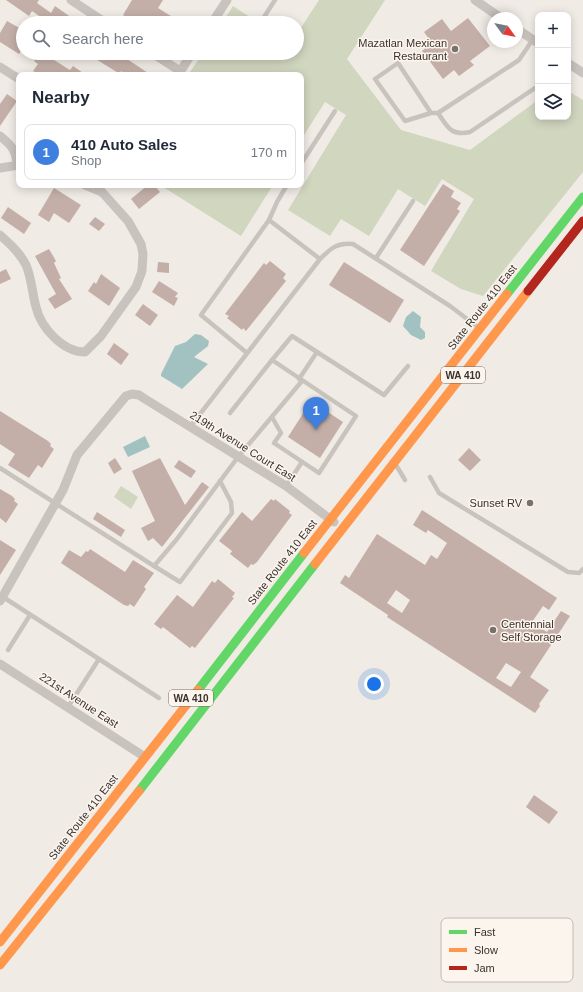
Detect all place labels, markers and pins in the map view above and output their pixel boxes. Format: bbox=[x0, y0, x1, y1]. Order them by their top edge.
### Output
place label: Mazatlan Mexican Restaurant bbox=[358, 37, 447, 62]
marker: Mazatlan Mexican Restaurant bbox=[450, 44, 460, 54]
pin: 1 bbox=[303, 397, 329, 430]
place label: Sunset RV bbox=[470, 497, 523, 509]
marker: Sunset RV bbox=[525, 498, 535, 508]
place label: Centennial Self Storage bbox=[501, 618, 562, 643]
marker: Centennial Self Storage bbox=[488, 625, 498, 635]

